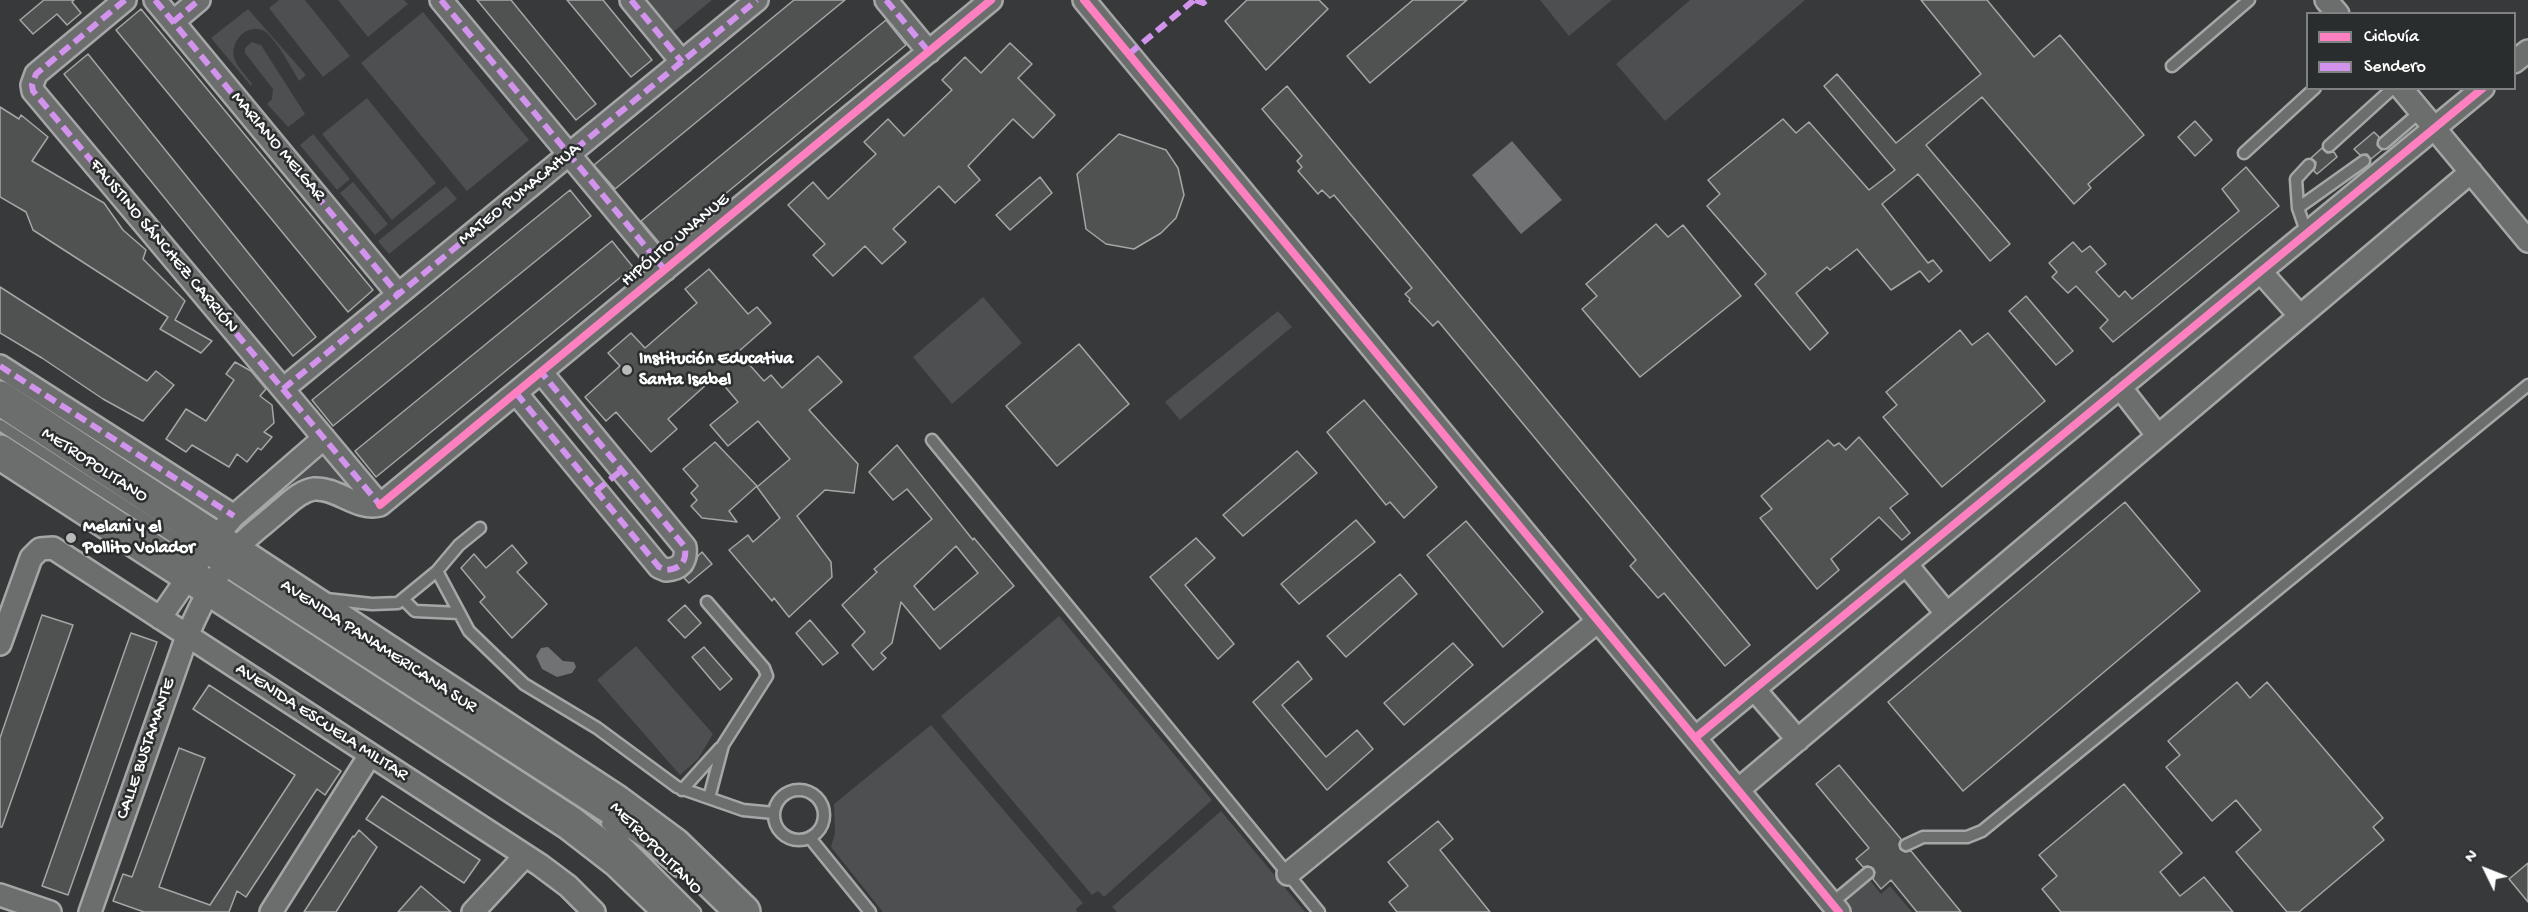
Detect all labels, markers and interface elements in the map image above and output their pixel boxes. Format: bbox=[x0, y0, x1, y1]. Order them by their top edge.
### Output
legend bbox=[2306, 12, 2516, 90]
text: Ciclovía bbox=[2364, 27, 2419, 48]
text: Sendero bbox=[2364, 57, 2426, 78]
street label: MARIANO MELGAR bbox=[225, 88, 329, 206]
street label: MATEO PUMACAHUA bbox=[454, 139, 586, 251]
street label: FAUSTINO SÁNCHEZ CARRIÓN bbox=[84, 156, 242, 338]
street label: HIPÓLITO UNANUE bbox=[618, 190, 734, 292]
place label: Institución Educativa Santa Isabel bbox=[639, 349, 793, 392]
marker: Institución Educativa Santa Isabel bbox=[620, 363, 634, 377]
street label: METROPOLITANO bbox=[37, 424, 151, 508]
place label: Melani y el Pollito Volador bbox=[83, 517, 195, 560]
marker: Melani y el Pollito Volador bbox=[64, 531, 78, 545]
street label: AVENIDA PANAMERICANA SUR bbox=[276, 575, 480, 719]
street label: AVENIDA ESCUELA MILITAR bbox=[231, 659, 411, 787]
street label: CALLE BUSTAMANTE bbox=[113, 676, 181, 822]
street label: METROPOLITANO bbox=[604, 798, 706, 900]
north arrow bbox=[2456, 840, 2516, 900]
text: N bbox=[2462, 847, 2483, 868]

